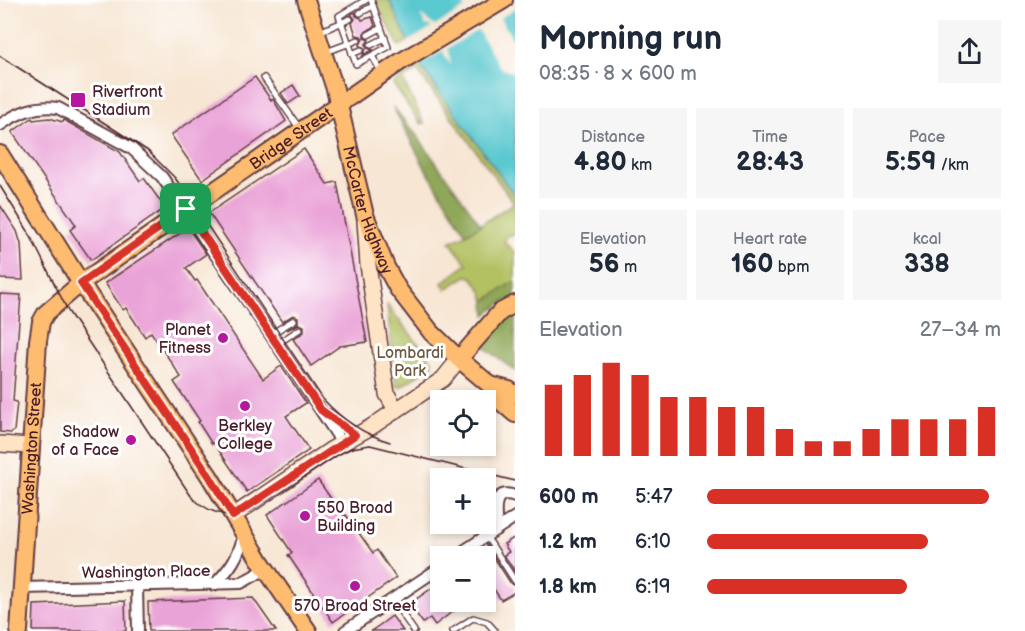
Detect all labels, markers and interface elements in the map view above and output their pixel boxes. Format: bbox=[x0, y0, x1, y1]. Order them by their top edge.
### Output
text: Morning run bbox=[539, 19, 722, 59]
button: share bbox=[938, 20, 1001, 83]
text: 08:35 · 8 × 600 m bbox=[539, 62, 697, 86]
place label: Riverfront Stadium bbox=[92, 83, 163, 120]
marker: Riverfront Stadium bbox=[69, 91, 87, 109]
street label: Bridge Street bbox=[246, 104, 336, 174]
text: Distance bbox=[581, 128, 645, 147]
text: Time bbox=[752, 128, 788, 147]
text: Pace bbox=[909, 128, 945, 147]
street label: McCarter Highway bbox=[338, 144, 396, 279]
text: 4.80 bbox=[574, 147, 627, 178]
text: 28:43 bbox=[736, 147, 804, 178]
text: 5:59 bbox=[885, 147, 936, 178]
text: km bbox=[627, 156, 652, 175]
text: /km bbox=[936, 156, 969, 175]
pin bbox=[160, 183, 211, 234]
icon: arrive bbox=[169, 192, 202, 225]
text: Elevation bbox=[580, 230, 646, 249]
text: Heart rate bbox=[733, 230, 807, 249]
text: kcal bbox=[913, 230, 941, 249]
text: 56 bbox=[589, 249, 620, 280]
text: 160 bbox=[731, 249, 774, 280]
text: 338 bbox=[904, 249, 950, 280]
text: m bbox=[620, 258, 637, 277]
text: bpm bbox=[774, 258, 809, 277]
text: Elevation bbox=[539, 318, 622, 342]
text: 27–34 m bbox=[920, 318, 1001, 342]
place label: Planet Fitness bbox=[158, 321, 211, 358]
marker: Planet Fitness bbox=[216, 331, 230, 345]
park label: Lombardi Park bbox=[376, 344, 444, 381]
street label: Washington Street bbox=[19, 382, 46, 515]
map controls bbox=[430, 390, 496, 612]
button: locate bbox=[430, 390, 496, 456]
marker: Berkley College bbox=[238, 399, 252, 413]
place label: Berkley College bbox=[217, 417, 273, 454]
place label: Shadow of a Face bbox=[51, 423, 120, 460]
marker: Shadow of a Face bbox=[124, 433, 138, 447]
button: + bbox=[430, 468, 496, 534]
text: 600 m bbox=[539, 485, 599, 509]
text: 5:47 bbox=[635, 485, 673, 509]
place label: 550 Broad Building bbox=[317, 499, 393, 536]
marker: 550 Broad Building bbox=[298, 509, 312, 523]
text: 1.2 km bbox=[539, 530, 597, 554]
text: 6:10 bbox=[635, 530, 671, 554]
button: − bbox=[430, 546, 496, 612]
street label: Washington Place bbox=[81, 562, 211, 583]
text: 1.8 km bbox=[539, 575, 597, 599]
text: 6:19 bbox=[635, 575, 671, 599]
marker: 570 Broad Street bbox=[348, 579, 362, 593]
place label: 570 Broad Street bbox=[294, 597, 416, 616]

